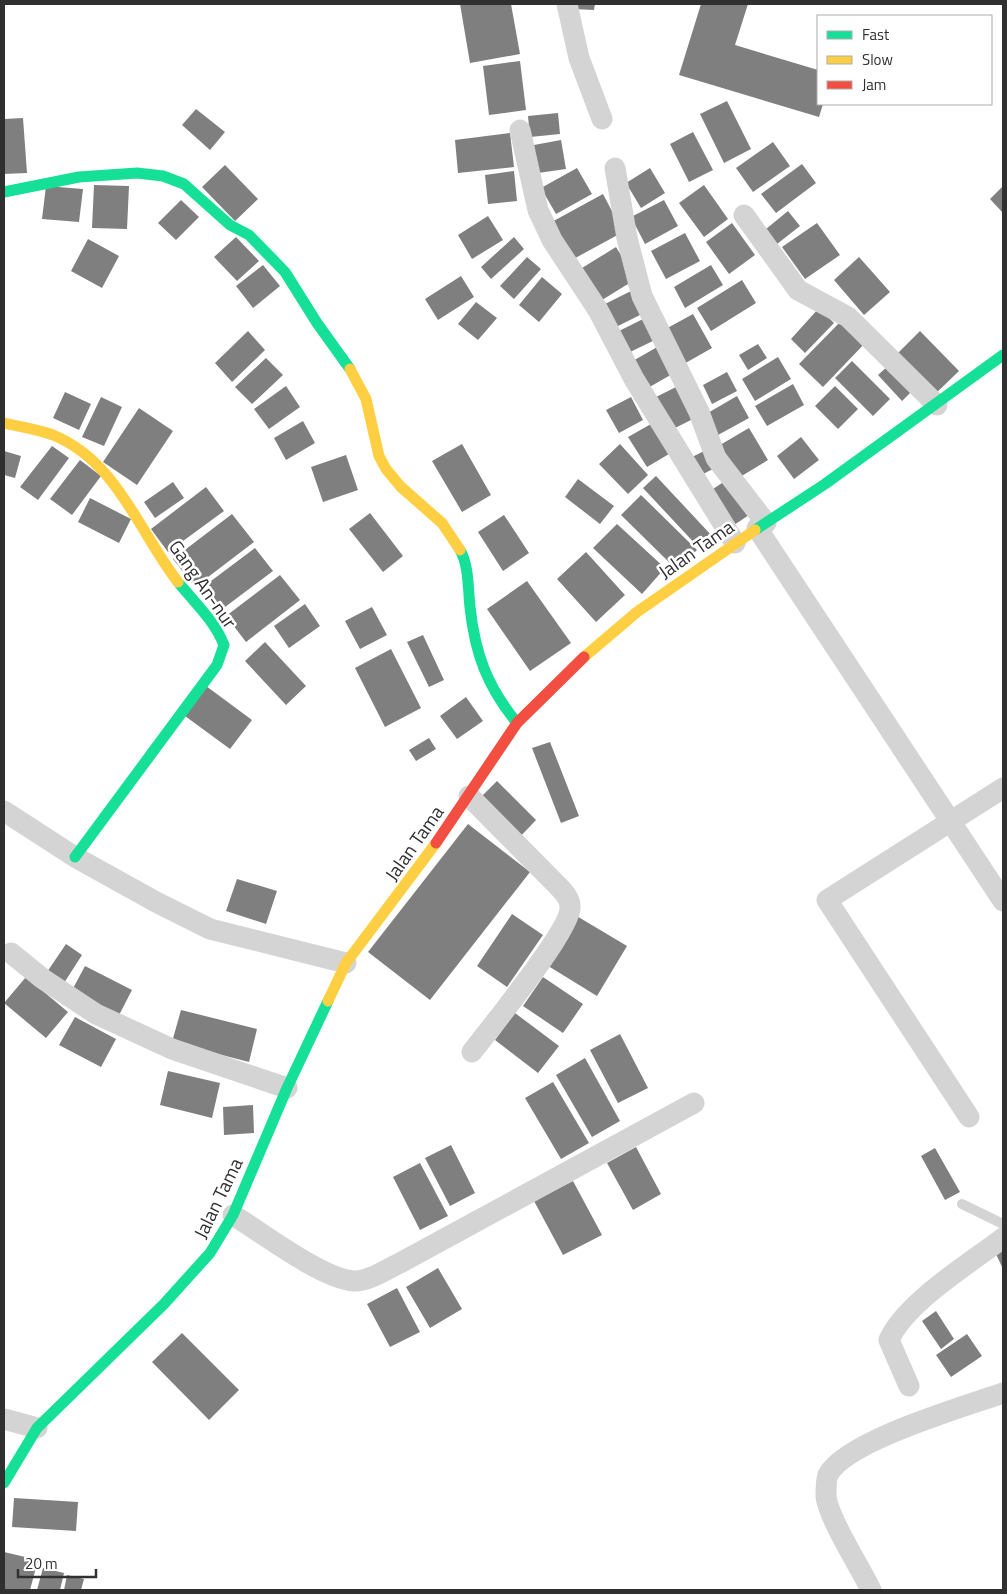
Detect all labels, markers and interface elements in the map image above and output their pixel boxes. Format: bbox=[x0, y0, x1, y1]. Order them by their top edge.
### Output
legend bbox=[817, 15, 992, 105]
text: Fast bbox=[862, 23, 890, 46]
text: Slow bbox=[862, 48, 893, 71]
text: Jam bbox=[862, 73, 886, 96]
street label: Jalan Tama bbox=[652, 512, 740, 585]
street label: Gang An-nur bbox=[162, 534, 245, 634]
street label: Jalan Tama bbox=[377, 799, 451, 886]
street label: Jalan Tama bbox=[186, 1152, 250, 1243]
scale bar bbox=[18, 1546, 95, 1578]
text: 20 m bbox=[25, 1552, 58, 1575]

